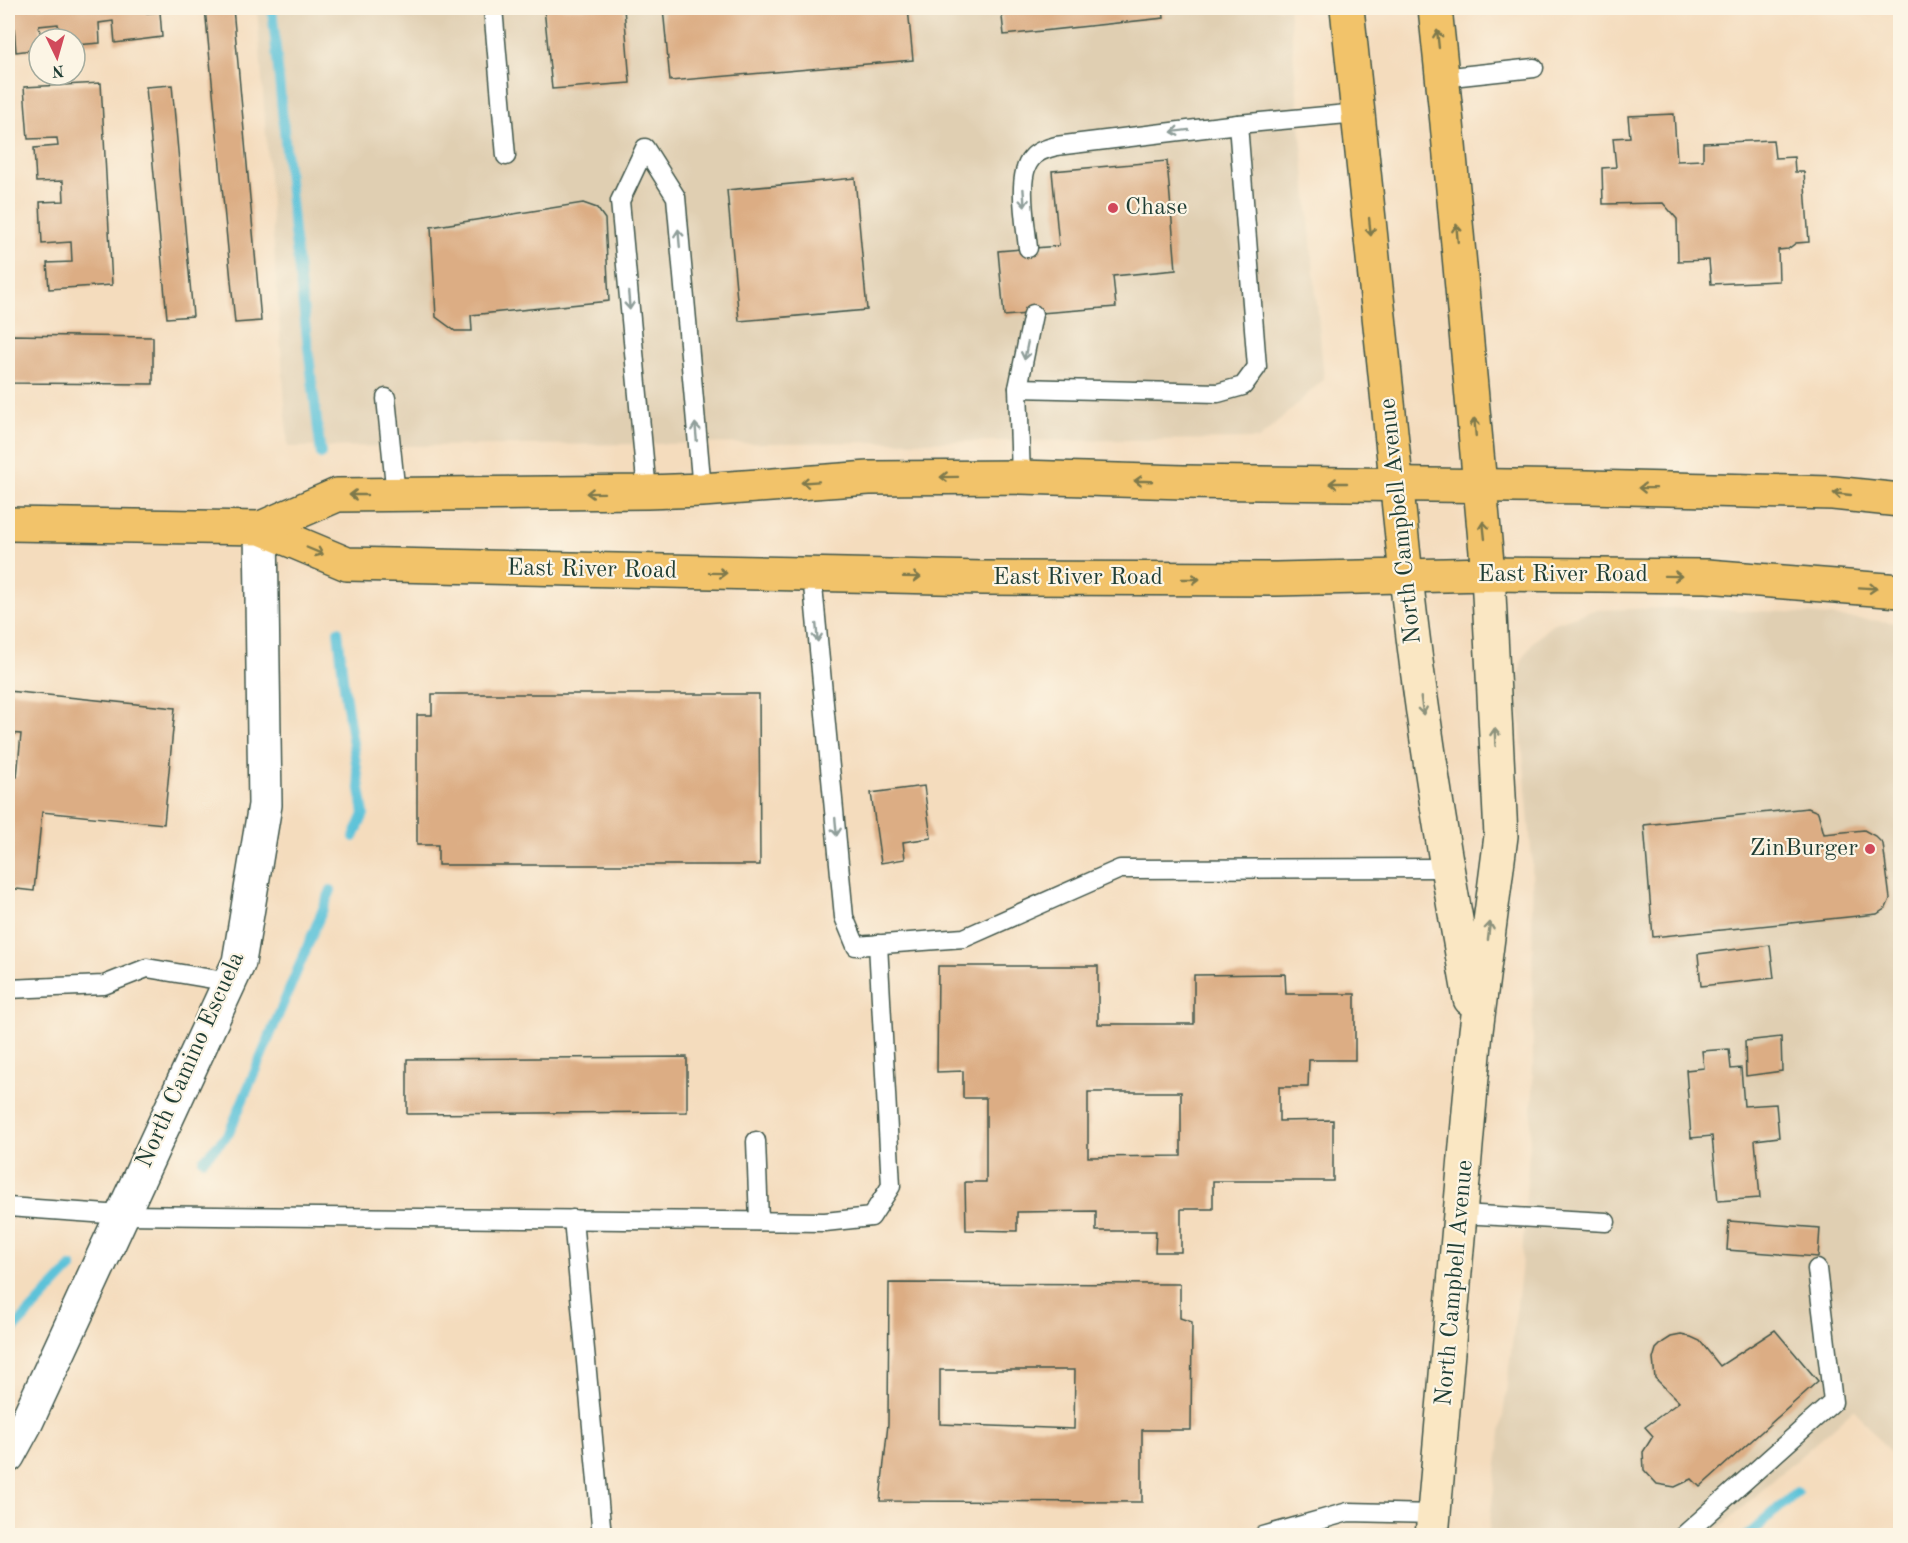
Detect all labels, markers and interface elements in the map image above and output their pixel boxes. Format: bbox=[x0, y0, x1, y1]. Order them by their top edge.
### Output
north arrow bbox=[27, 27, 87, 87]
one-way arrow bbox=[1432, 29, 1443, 49]
text: N bbox=[51, 61, 65, 79]
one-way arrow bbox=[1170, 126, 1190, 137]
one-way arrow bbox=[1019, 188, 1030, 207]
place label: Chase bbox=[1125, 196, 1187, 220]
marker: Chase bbox=[1106, 201, 1120, 215]
one-way arrow bbox=[1365, 217, 1376, 236]
one-way arrow bbox=[1451, 223, 1462, 243]
one-way arrow bbox=[673, 228, 684, 248]
one-way arrow bbox=[624, 290, 635, 310]
one-way arrow bbox=[1020, 341, 1031, 360]
street label: North Campbell Avenue bbox=[1376, 397, 1426, 645]
one-way arrow bbox=[1469, 418, 1480, 438]
one-way arrow bbox=[690, 423, 701, 443]
one-way arrow bbox=[939, 471, 959, 483]
one-way arrow bbox=[1134, 475, 1154, 486]
one-way arrow bbox=[801, 477, 821, 488]
one-way arrow bbox=[1329, 477, 1349, 489]
one-way arrow bbox=[1638, 483, 1658, 494]
one-way arrow bbox=[585, 487, 605, 499]
one-way arrow bbox=[1833, 488, 1853, 499]
one-way arrow bbox=[348, 489, 368, 501]
one-way arrow bbox=[1478, 520, 1489, 540]
one-way arrow bbox=[306, 546, 324, 557]
street label: East River Road bbox=[507, 557, 677, 583]
street label: East River Road bbox=[1478, 563, 1648, 587]
street label: East River Road bbox=[993, 566, 1163, 590]
one-way arrow bbox=[707, 567, 727, 578]
one-way arrow bbox=[1662, 570, 1682, 582]
one-way arrow bbox=[902, 571, 922, 583]
one-way arrow bbox=[1181, 573, 1201, 585]
one-way arrow bbox=[1857, 583, 1877, 594]
one-way arrow bbox=[812, 622, 823, 642]
one-way arrow bbox=[1417, 696, 1428, 715]
one-way arrow bbox=[1490, 727, 1501, 747]
one-way arrow bbox=[831, 816, 842, 836]
place label: ZinBurger bbox=[1750, 837, 1858, 861]
marker: ZinBurger bbox=[1863, 842, 1877, 856]
one-way arrow bbox=[1483, 922, 1494, 941]
street label: North Camino Escuela bbox=[133, 949, 249, 1171]
street label: North Campbell Avenue bbox=[1432, 1159, 1478, 1407]

